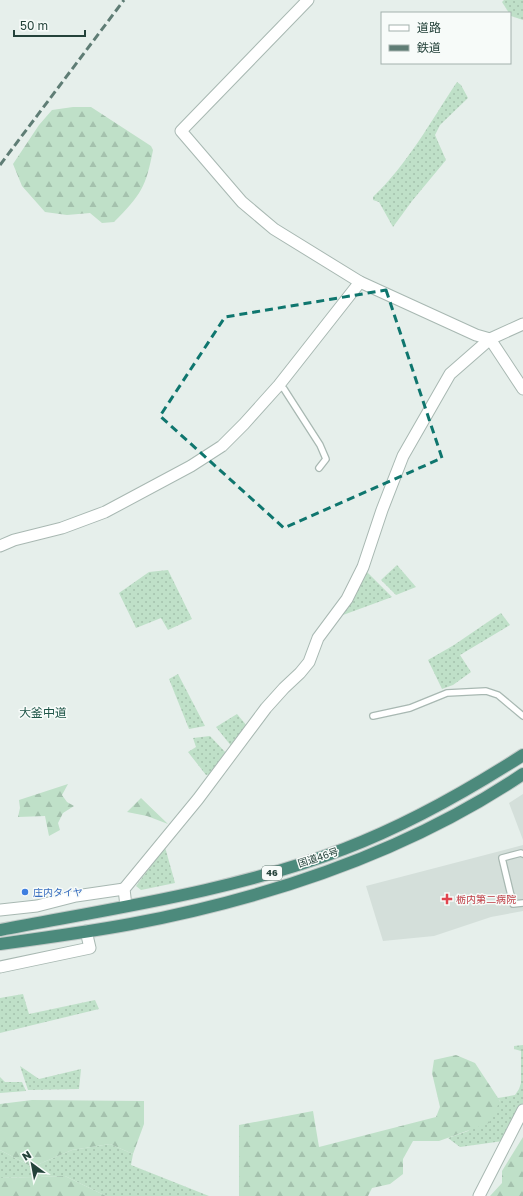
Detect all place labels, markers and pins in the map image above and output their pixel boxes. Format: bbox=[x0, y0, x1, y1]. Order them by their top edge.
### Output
place label: 庄内タイヤ bbox=[33, 886, 83, 898]
marker: 庄内タイヤ bbox=[20, 887, 30, 897]
marker: 栃内第二病院 bbox=[441, 893, 453, 905]
place label: 栃内第二病院 bbox=[456, 893, 516, 905]

